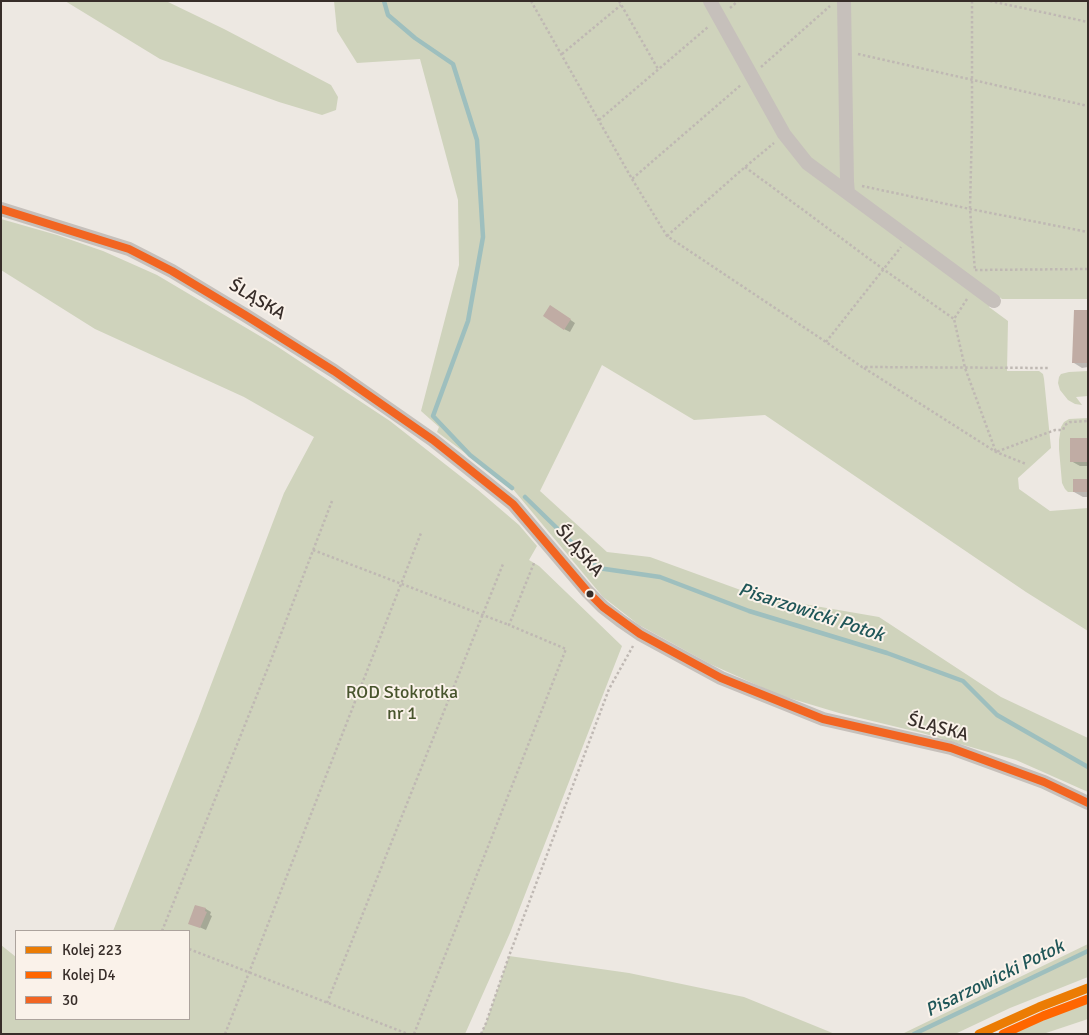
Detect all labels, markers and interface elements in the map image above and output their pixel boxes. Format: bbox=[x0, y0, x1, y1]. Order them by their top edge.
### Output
street label: ŚLĄSKA bbox=[225, 275, 289, 325]
street label: ŚLĄSKA bbox=[551, 521, 607, 581]
water label: Pisarzowicki Potok bbox=[735, 579, 887, 647]
unlabelled marker bbox=[585, 589, 595, 599]
park label: ROD Stokrotka nr 1 bbox=[346, 682, 458, 724]
street label: ŚLĄSKA bbox=[905, 710, 971, 746]
legend bbox=[15, 930, 190, 1020]
water label: Pisarzowicki Potok bbox=[922, 936, 1068, 1022]
text: Kolej 223 bbox=[62, 941, 122, 959]
text: Kolej D4 bbox=[62, 966, 116, 984]
text: 30 bbox=[62, 991, 78, 1009]

